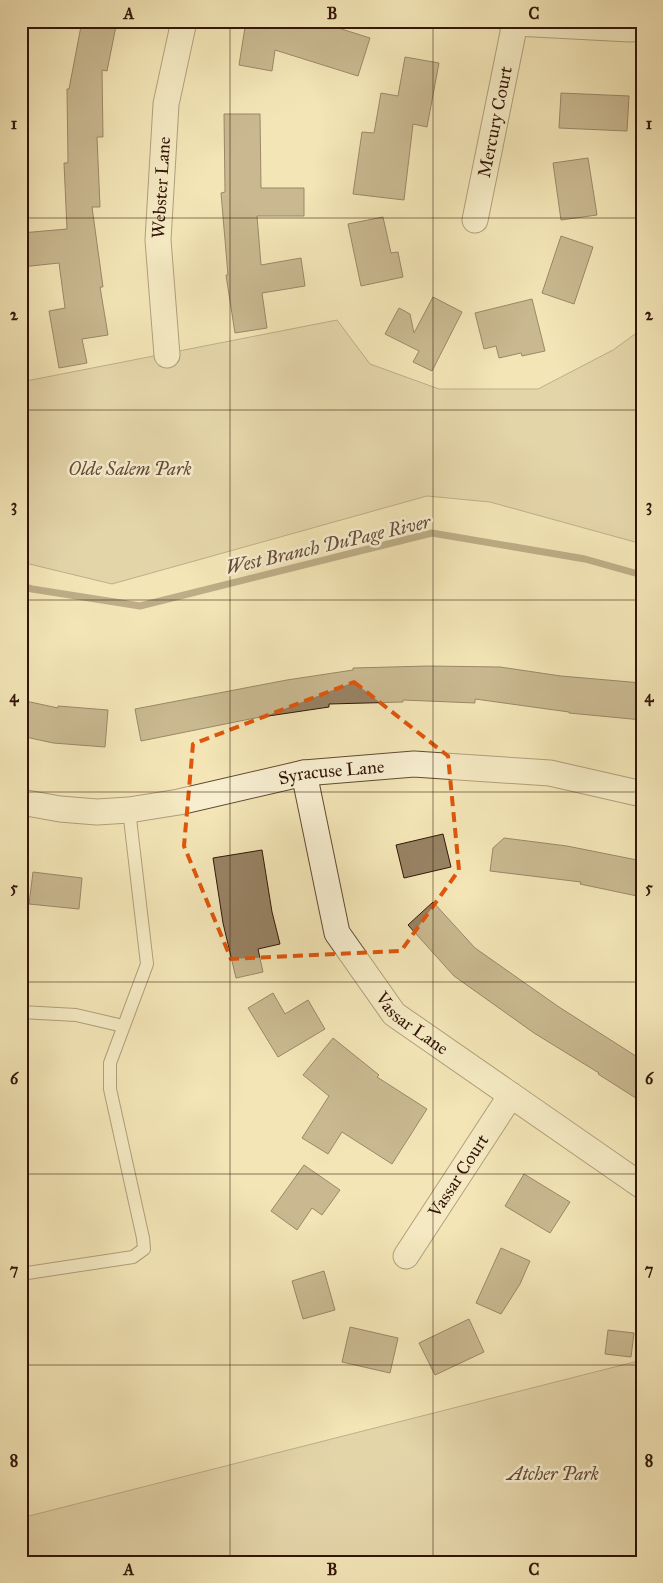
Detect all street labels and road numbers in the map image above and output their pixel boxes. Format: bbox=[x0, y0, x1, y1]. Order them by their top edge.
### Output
street label: Mercury Court bbox=[473, 64, 517, 180]
street label: Webster Lane bbox=[147, 136, 175, 239]
street label: Syracuse Lane bbox=[276, 755, 385, 790]
street label: Vassar Lane bbox=[370, 987, 453, 1059]
street label: Vassar Court bbox=[423, 1130, 494, 1222]

